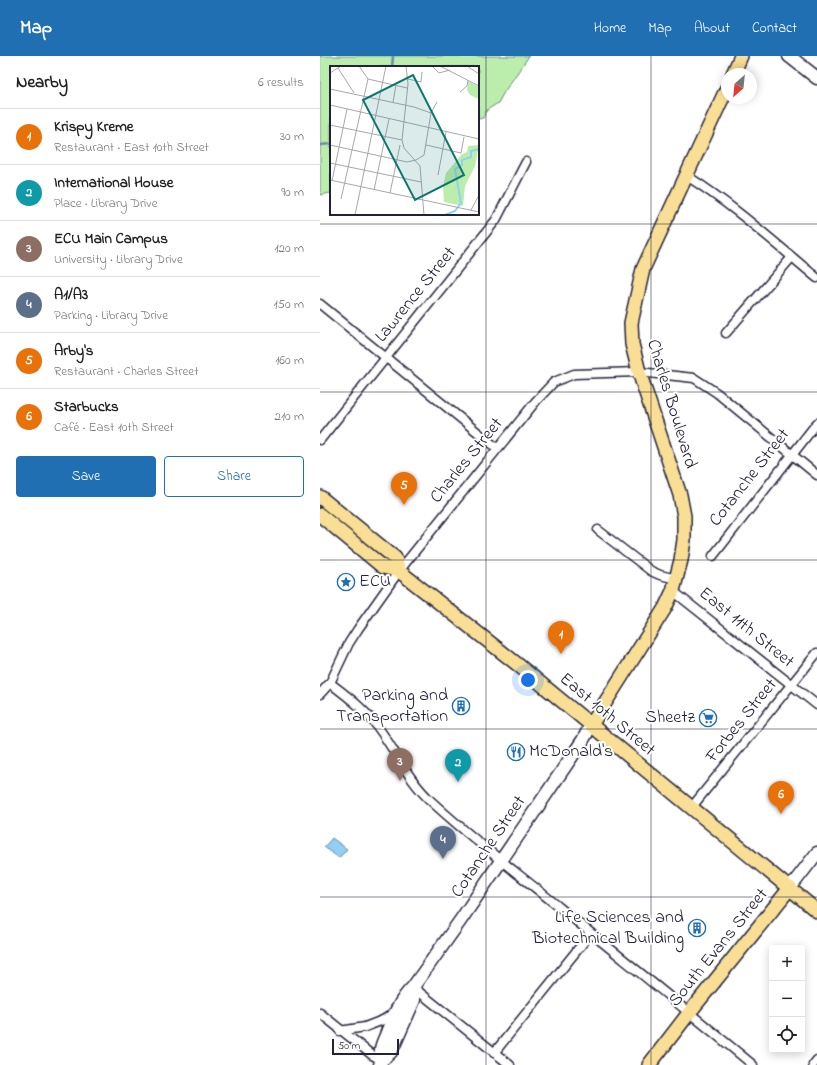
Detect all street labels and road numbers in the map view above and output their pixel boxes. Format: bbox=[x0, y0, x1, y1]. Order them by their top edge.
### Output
street label: Lawrence Street bbox=[369, 242, 463, 348]
street label: Charles Boulevard bbox=[639, 336, 703, 472]
street label: Charles Street bbox=[424, 412, 510, 510]
street label: Cotanche Street bbox=[703, 423, 797, 533]
street label: East 11th Street bbox=[693, 581, 799, 675]
street label: East 10th Street bbox=[553, 667, 661, 763]
street label: Forbes Street bbox=[699, 673, 784, 769]
street label: Cotanche Street bbox=[445, 791, 533, 903]
street label: South Evans Street bbox=[663, 883, 775, 1013]

